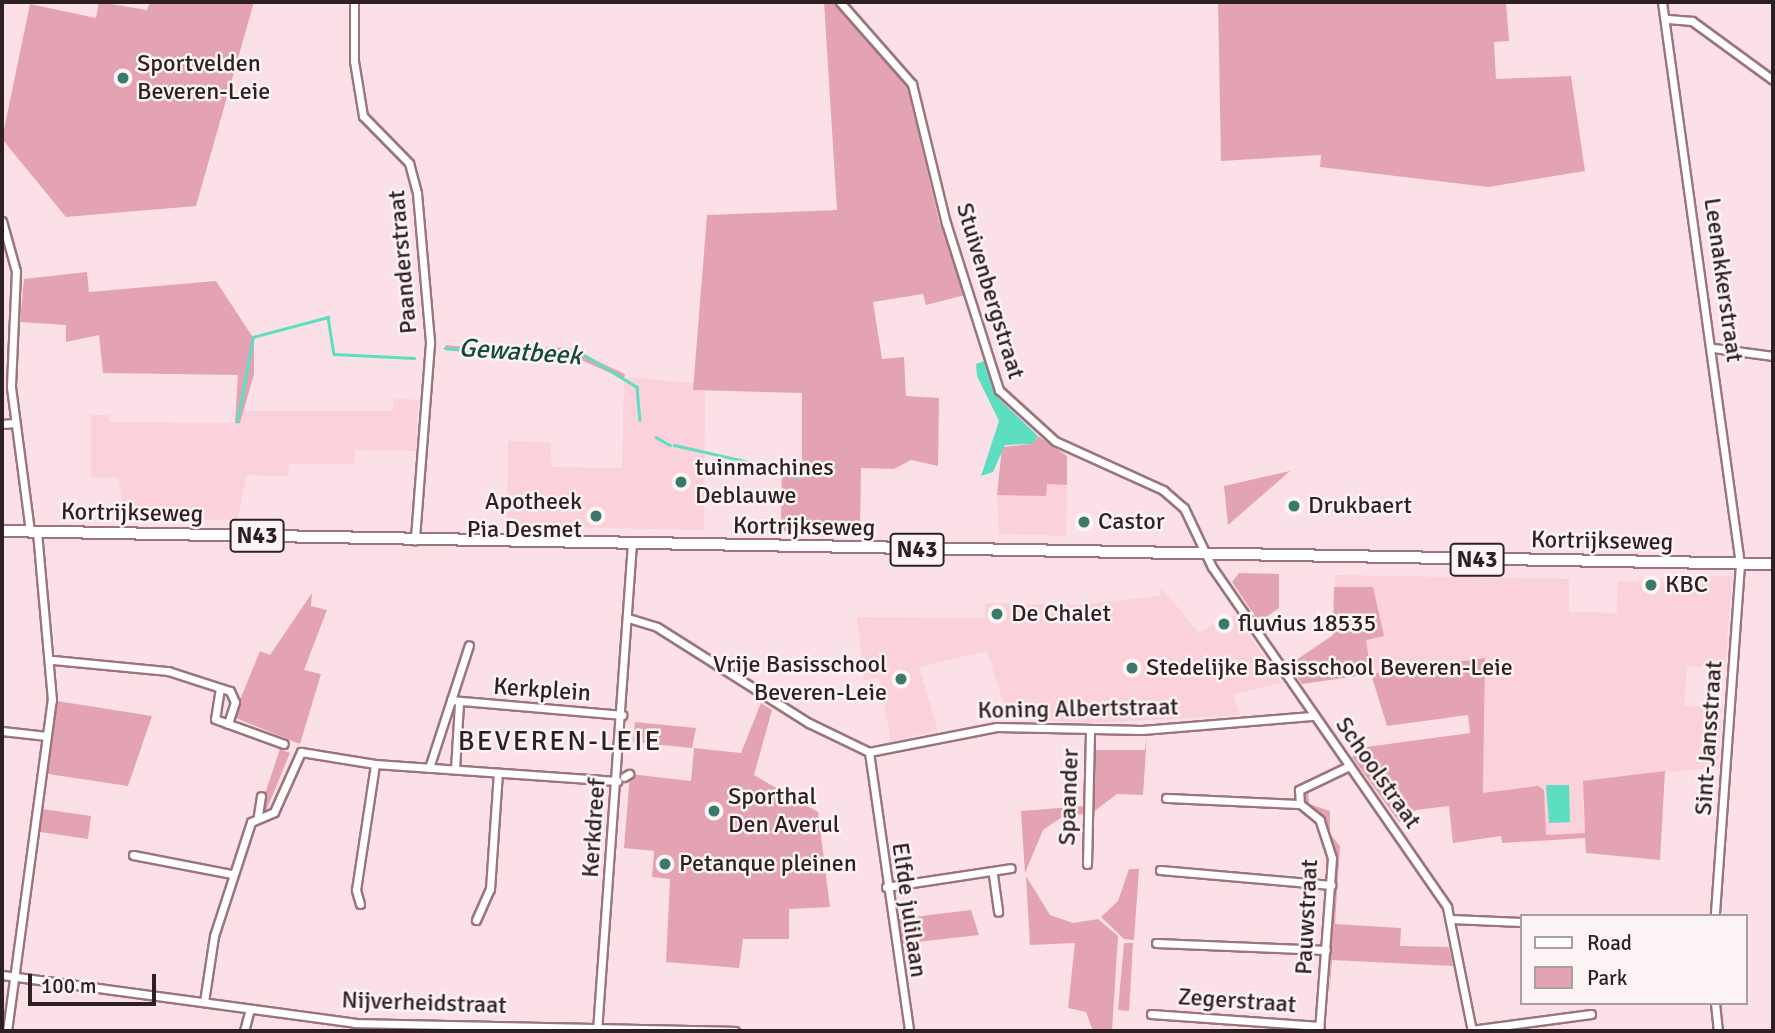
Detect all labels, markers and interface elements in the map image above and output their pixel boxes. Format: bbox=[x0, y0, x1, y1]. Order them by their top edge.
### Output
place label: Sportvelden Beveren-Leie bbox=[137, 50, 270, 106]
marker: Sportvelden Beveren-Leie bbox=[115, 70, 131, 86]
street label: Paanderstraat bbox=[382, 189, 424, 335]
street label: Leenakkerstraat bbox=[1697, 196, 1749, 364]
street label: Stuivenbergstraat bbox=[950, 199, 1030, 383]
water label: Gewatbeek bbox=[458, 333, 582, 373]
place label: tuinmachines Deblauwe bbox=[695, 454, 834, 510]
marker: tuinmachines Deblauwe bbox=[673, 474, 689, 490]
place label: Apotheek Pia Desmet bbox=[467, 488, 582, 544]
place label: Drukbaert bbox=[1308, 492, 1412, 520]
street label: Kortrijkseweg bbox=[61, 497, 203, 529]
marker: Drukbaert bbox=[1286, 498, 1302, 514]
marker: Apotheek Pia Desmet bbox=[588, 508, 604, 524]
place label: Castor bbox=[1098, 508, 1164, 536]
street label: Kortrijkseweg bbox=[733, 511, 875, 543]
marker: Castor bbox=[1076, 514, 1092, 530]
road number: N43 bbox=[229, 516, 285, 556]
street label: Kortrijkseweg bbox=[1531, 525, 1673, 557]
road number: N43 bbox=[889, 530, 945, 570]
road number: N43 bbox=[1449, 540, 1505, 580]
place label: KBC bbox=[1665, 571, 1708, 599]
marker: KBC bbox=[1643, 577, 1659, 593]
place label: De Chalet bbox=[1011, 600, 1111, 628]
marker: De Chalet bbox=[989, 606, 1005, 622]
place label: fluvius 18535 bbox=[1238, 610, 1376, 638]
marker: fluvius 18535 bbox=[1216, 616, 1232, 632]
place label: Vrije Basisschool Beveren-Leie bbox=[713, 651, 887, 707]
place label: Stedelijke Basisschool Beveren-Leie bbox=[1146, 654, 1513, 682]
marker: Stedelijke Basisschool Beveren-Leie bbox=[1124, 660, 1140, 676]
street label: Sint-Jansstraat bbox=[1689, 660, 1729, 816]
marker: Vrije Basisschool Beveren-Leie bbox=[893, 671, 909, 687]
street label: Kerkplein bbox=[492, 672, 592, 708]
street label: Koning Albertstraat bbox=[977, 693, 1179, 725]
street label: Schoolstraat bbox=[1329, 712, 1427, 834]
district label: BEVEREN-LEIE bbox=[459, 724, 661, 758]
street label: Spaander bbox=[1053, 748, 1085, 846]
street label: Kerkdreef bbox=[576, 777, 612, 879]
place label: Sporthal Den Averul bbox=[728, 783, 840, 839]
marker: Sporthal Den Averul bbox=[706, 803, 722, 819]
street label: Elfde julilaan bbox=[885, 841, 933, 979]
place label: Petanque pleinen bbox=[679, 850, 857, 878]
marker: Petanque pleinen bbox=[657, 856, 673, 872]
street label: Pauwstraat bbox=[1290, 858, 1324, 976]
legend bbox=[1520, 914, 1747, 1005]
text: Road bbox=[1587, 930, 1632, 956]
scale bar bbox=[32, 960, 159, 1004]
text: Park bbox=[1587, 965, 1627, 991]
text: 100 m bbox=[41, 973, 96, 999]
street label: Zegerstraat bbox=[1177, 983, 1297, 1019]
street label: Nijverheidstraat bbox=[341, 986, 507, 1020]

